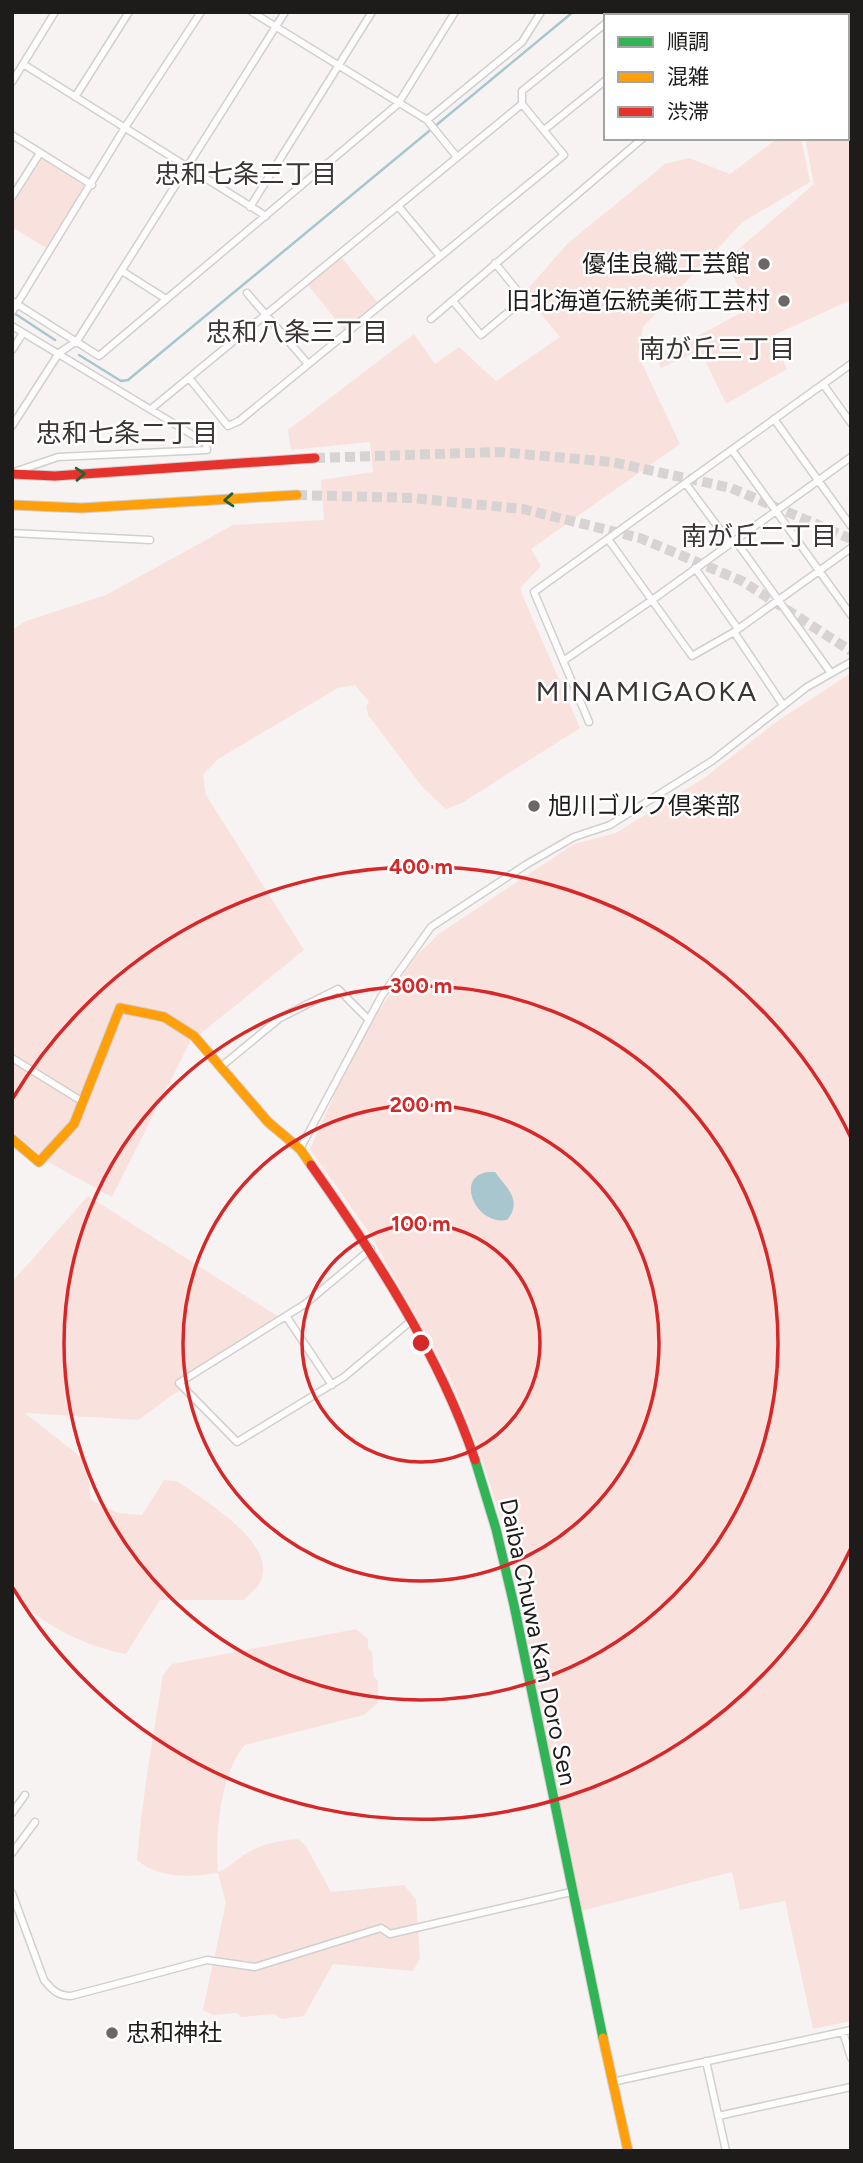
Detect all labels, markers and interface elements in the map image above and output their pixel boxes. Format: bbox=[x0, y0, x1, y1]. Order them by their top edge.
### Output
legend bbox=[604, 14, 849, 140]
text: 順調 bbox=[667, 29, 709, 54]
text: 混雑 bbox=[667, 64, 709, 89]
text: 渋滞 bbox=[667, 99, 709, 124]
district label: 忠和七条三丁目 bbox=[155, 158, 337, 190]
place label: 優佳良織工芸館 bbox=[582, 249, 750, 278]
marker: 優佳良織工芸館 bbox=[756, 256, 772, 272]
place label: 旧北海道伝統美術工芸村 bbox=[506, 286, 770, 315]
marker: 旧北海道伝統美術工芸村 bbox=[776, 293, 792, 309]
district label: 忠和八条三丁目 bbox=[206, 316, 388, 348]
district label: 南が丘三丁目 bbox=[639, 333, 795, 365]
district label: 忠和七条二丁目 bbox=[36, 417, 218, 449]
one-way arrow bbox=[75, 467, 86, 482]
one-way arrow bbox=[224, 492, 235, 507]
district label: 南が丘二丁目 bbox=[681, 520, 837, 552]
district label: MINAMIGAOKA bbox=[536, 674, 758, 708]
place label: 旭川ゴルフ倶楽部 bbox=[548, 791, 740, 820]
marker: 旭川ゴルフ倶楽部 bbox=[526, 798, 542, 814]
text: 400 m bbox=[389, 854, 453, 879]
text: 300 m bbox=[390, 973, 452, 998]
text: 200 m bbox=[390, 1092, 452, 1117]
text: 100 m bbox=[391, 1211, 451, 1236]
centre of rings bbox=[409, 1331, 433, 1355]
street label: Daiba Chuwa Kan Doro Sen bbox=[494, 1496, 583, 1788]
place label: 忠和神社 bbox=[126, 2018, 222, 2047]
marker: 忠和神社 bbox=[104, 2025, 120, 2041]

